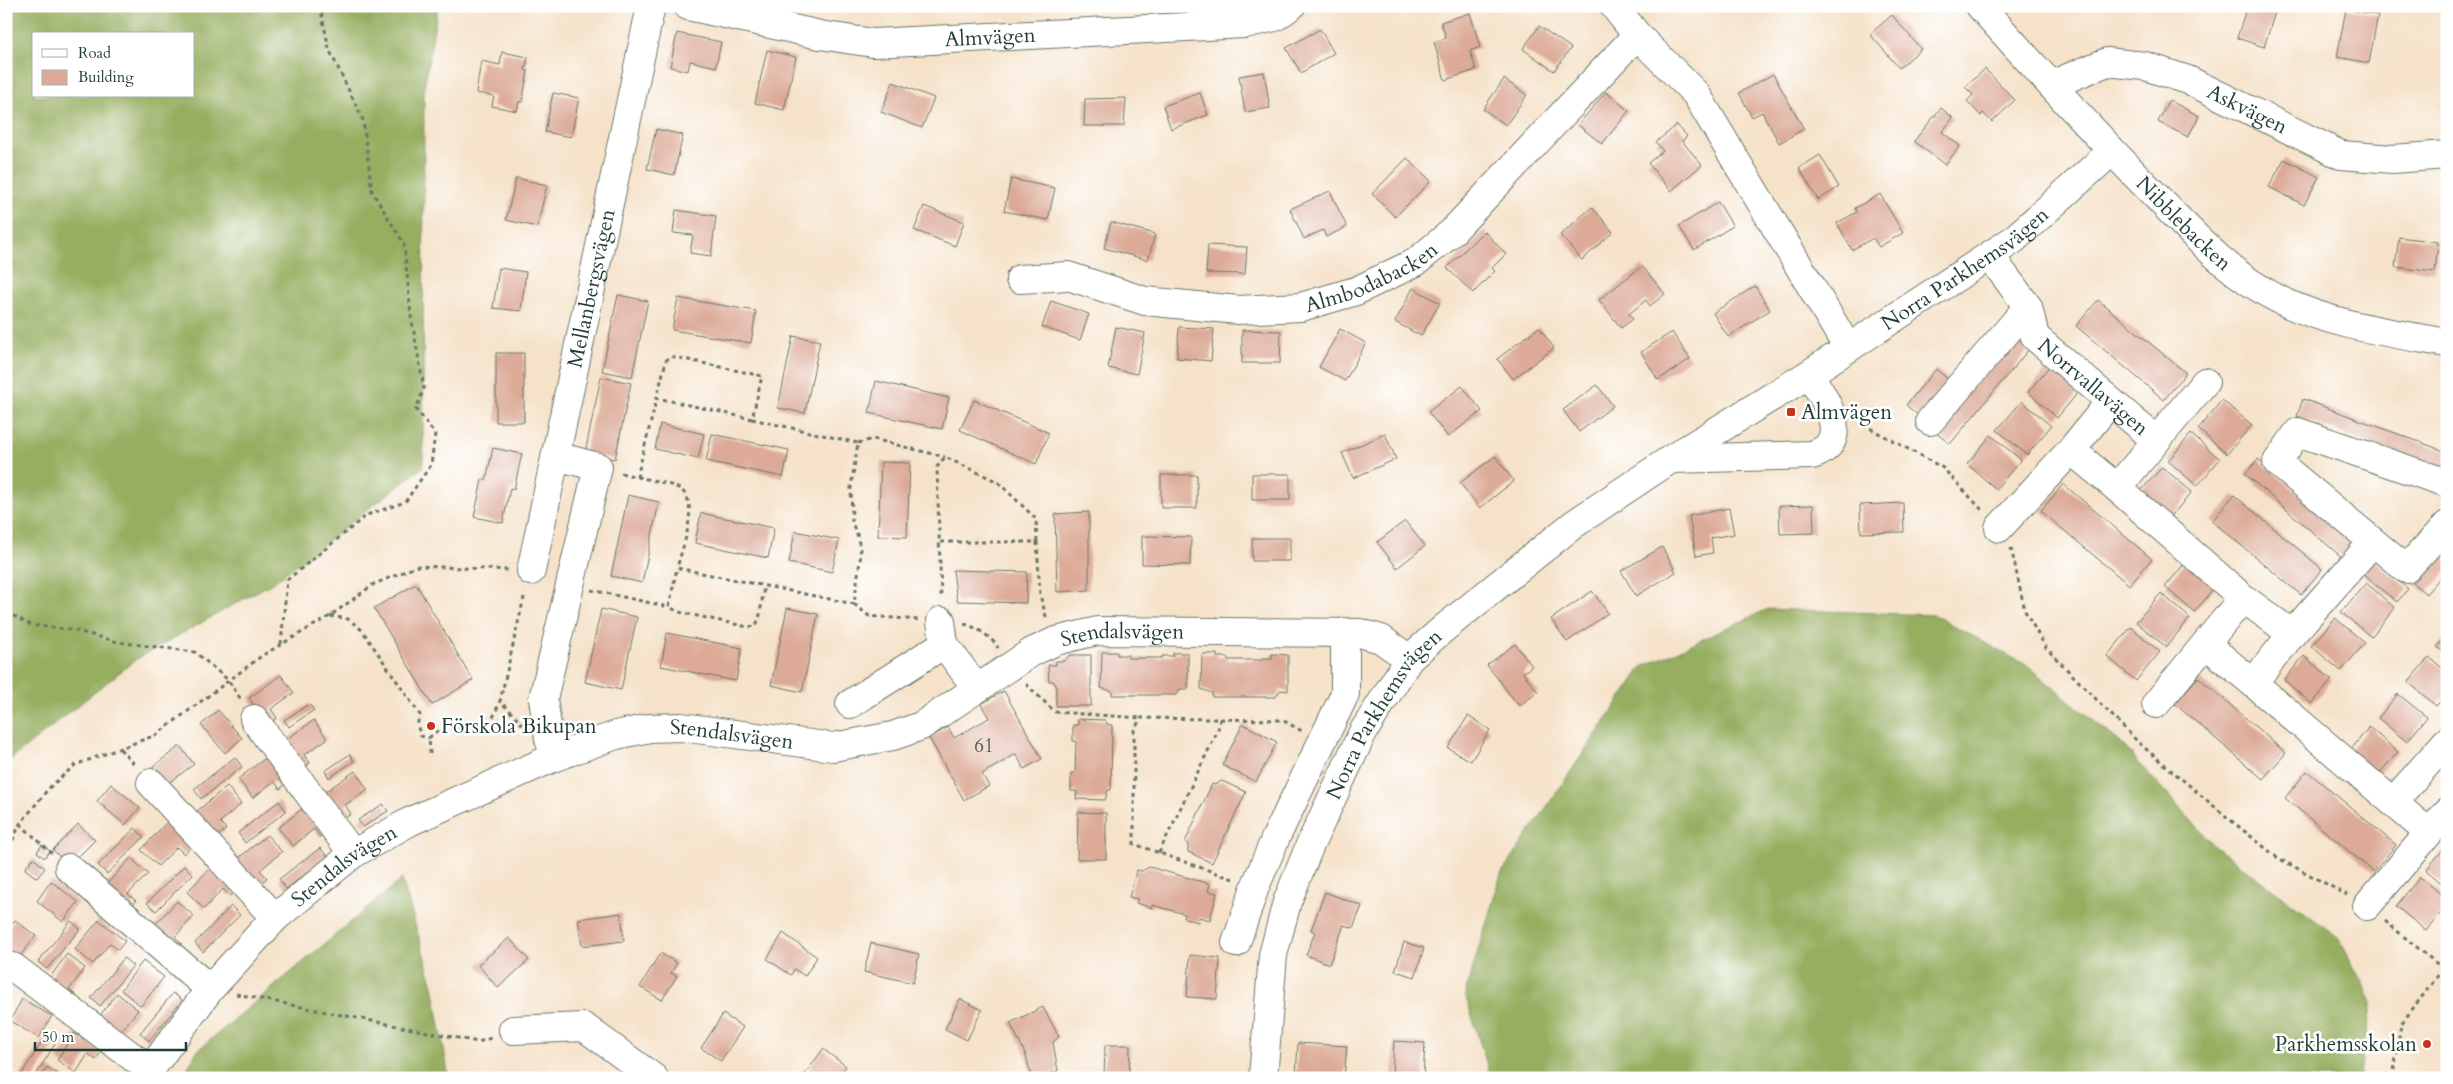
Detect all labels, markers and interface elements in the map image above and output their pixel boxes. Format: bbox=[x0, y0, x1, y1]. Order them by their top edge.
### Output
street label: Almvägen bbox=[944, 20, 1036, 54]
legend bbox=[32, 32, 195, 98]
text: Road bbox=[78, 43, 111, 63]
text: Building bbox=[78, 67, 134, 87]
street label: Askvägen bbox=[2202, 77, 2293, 141]
street label: Nibblebacken bbox=[2130, 169, 2238, 277]
street label: Norra Parkhemsvägen bbox=[1875, 200, 2055, 337]
street label: Mellanbergsvägen bbox=[560, 206, 622, 370]
street label: Almbodabacken bbox=[1301, 235, 1444, 320]
street label: Norrvallavägen bbox=[2032, 331, 2155, 442]
place label: Almvägen bbox=[1801, 398, 1892, 427]
marker: Almvägen bbox=[1785, 406, 1797, 418]
street label: Stendalsvägen bbox=[1058, 617, 1184, 654]
street label: Norra Parkhemsvägen bbox=[1319, 622, 1448, 804]
place label: Förskola Bikupan bbox=[441, 712, 597, 741]
street label: Stendalsvägen bbox=[669, 713, 795, 756]
marker: Förskola Bikupan bbox=[425, 720, 437, 732]
house number: 61 bbox=[974, 733, 994, 759]
street label: Stendalsvägen bbox=[285, 817, 402, 914]
scale bar bbox=[35, 1019, 186, 1051]
text: 50 m bbox=[42, 1027, 74, 1047]
place label: Parkhemsskolan bbox=[2275, 1030, 2417, 1059]
marker: Parkhemsskolan bbox=[2421, 1038, 2433, 1050]

